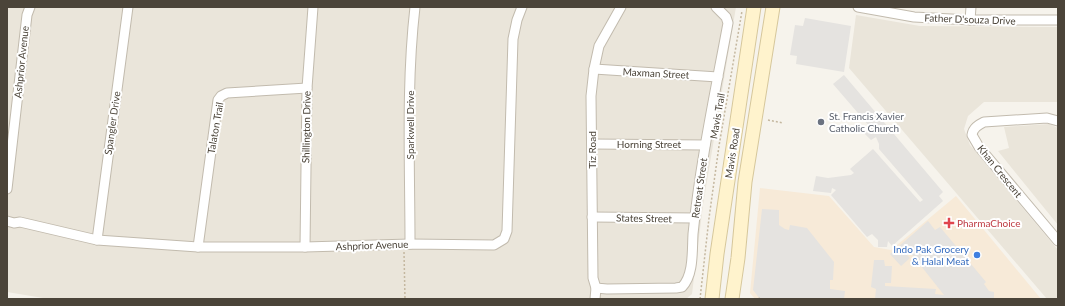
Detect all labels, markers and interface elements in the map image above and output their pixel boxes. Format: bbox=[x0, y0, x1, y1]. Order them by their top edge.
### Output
street label: Father D'souza Drive bbox=[924, 11, 1016, 27]
street label: Ashprior Avenue bbox=[11, 25, 31, 99]
street label: Maxman Street bbox=[622, 65, 690, 81]
street label: Spangler Drive bbox=[102, 90, 122, 156]
street label: Shillington Drive bbox=[299, 91, 313, 163]
street label: Sparkwell Drive bbox=[404, 91, 416, 159]
street label: Mavis Trail bbox=[707, 92, 727, 140]
street label: Talaton Trail bbox=[205, 101, 225, 155]
place label: St. Francis Xavier Catholic Church bbox=[829, 110, 904, 134]
marker: St. Francis Xavier Catholic Church bbox=[816, 117, 826, 127]
street label: Mavis Road bbox=[722, 127, 742, 179]
street label: Tiz Road bbox=[586, 131, 598, 169]
street label: Horning Street bbox=[617, 138, 682, 150]
street label: Khan Crescent bbox=[975, 142, 1025, 200]
street label: Retreat Street bbox=[689, 157, 709, 219]
street label: States Street bbox=[616, 212, 672, 224]
place label: PharmaChoice bbox=[957, 217, 1021, 229]
marker: PharmaChoice bbox=[944, 218, 954, 228]
street label: Ashprior Avenue bbox=[335, 238, 409, 252]
place label: Indo Pak Grocery & Halal Meat bbox=[893, 243, 970, 267]
marker: Indo Pak Grocery & Halal Meat bbox=[972, 250, 982, 260]

